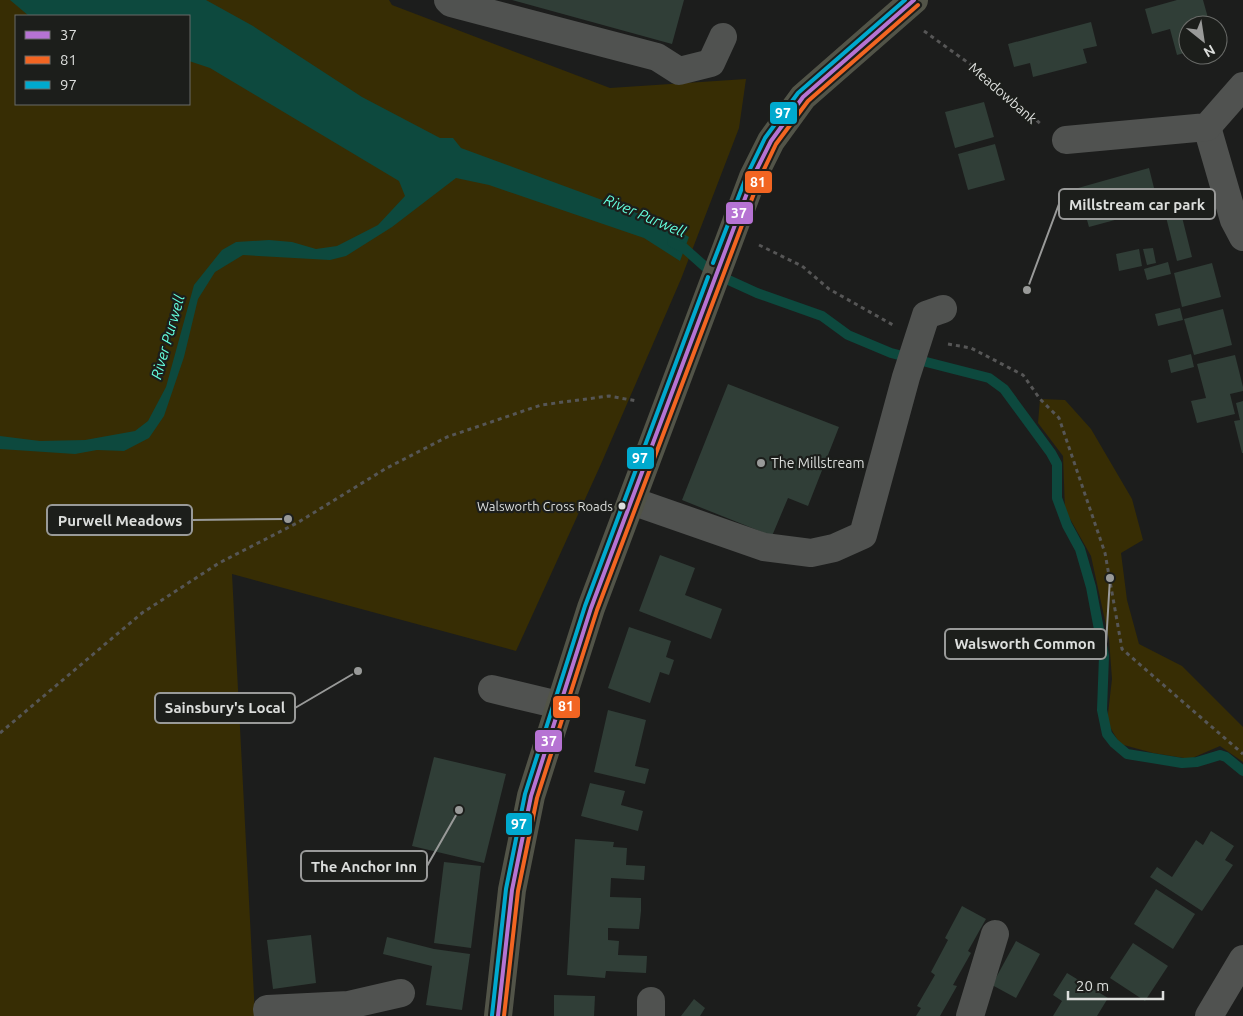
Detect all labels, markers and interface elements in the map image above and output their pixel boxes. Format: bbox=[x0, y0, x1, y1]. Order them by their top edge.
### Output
legend bbox=[15, 15, 190, 105]
north arrow bbox=[1178, 15, 1228, 65]
text: 37 bbox=[60, 26, 77, 43]
text: N bbox=[1201, 42, 1218, 61]
text: 81 bbox=[60, 51, 77, 68]
street label: Meadowbank bbox=[966, 59, 1040, 127]
text: 97 bbox=[60, 76, 77, 93]
line badge: 97 bbox=[769, 101, 798, 125]
text: 97 bbox=[775, 105, 791, 121]
line badge: 81 bbox=[744, 170, 773, 194]
text: 81 bbox=[750, 174, 766, 190]
callout: Millstream car park bbox=[1059, 189, 1215, 219]
water label: River Purwell bbox=[602, 191, 689, 241]
text: Millstream car park bbox=[1069, 196, 1206, 213]
line badge: 37 bbox=[725, 201, 754, 225]
text: 37 bbox=[731, 205, 747, 221]
water label: River Purwell bbox=[147, 292, 188, 381]
line badge: 97 bbox=[626, 446, 655, 470]
text: 97 bbox=[632, 450, 648, 466]
place label: The Millstream bbox=[771, 455, 865, 471]
marker: The Millstream bbox=[755, 457, 767, 469]
place label: Walsworth Cross Roads bbox=[477, 499, 613, 513]
marker: Walsworth Cross Roads bbox=[617, 501, 627, 511]
callout: Purwell Meadows bbox=[47, 505, 192, 535]
text: Purwell Meadows bbox=[58, 512, 182, 529]
callout: Walsworth Common bbox=[945, 629, 1106, 659]
text: Walsworth Common bbox=[954, 635, 1096, 652]
callout: Sainsbury's Local bbox=[155, 693, 295, 723]
line badge: 81 bbox=[552, 695, 581, 719]
text: 81 bbox=[558, 698, 574, 714]
text: Sainsbury's Local bbox=[165, 699, 286, 716]
line badge: 37 bbox=[534, 729, 563, 753]
text: 37 bbox=[541, 733, 557, 749]
line badge: 97 bbox=[505, 812, 533, 836]
text: 97 bbox=[511, 816, 527, 832]
callout: The Anchor Inn bbox=[301, 851, 427, 881]
text: The Anchor Inn bbox=[311, 858, 417, 875]
scale bar bbox=[1068, 968, 1163, 1000]
text: 20 m bbox=[1076, 977, 1109, 994]

